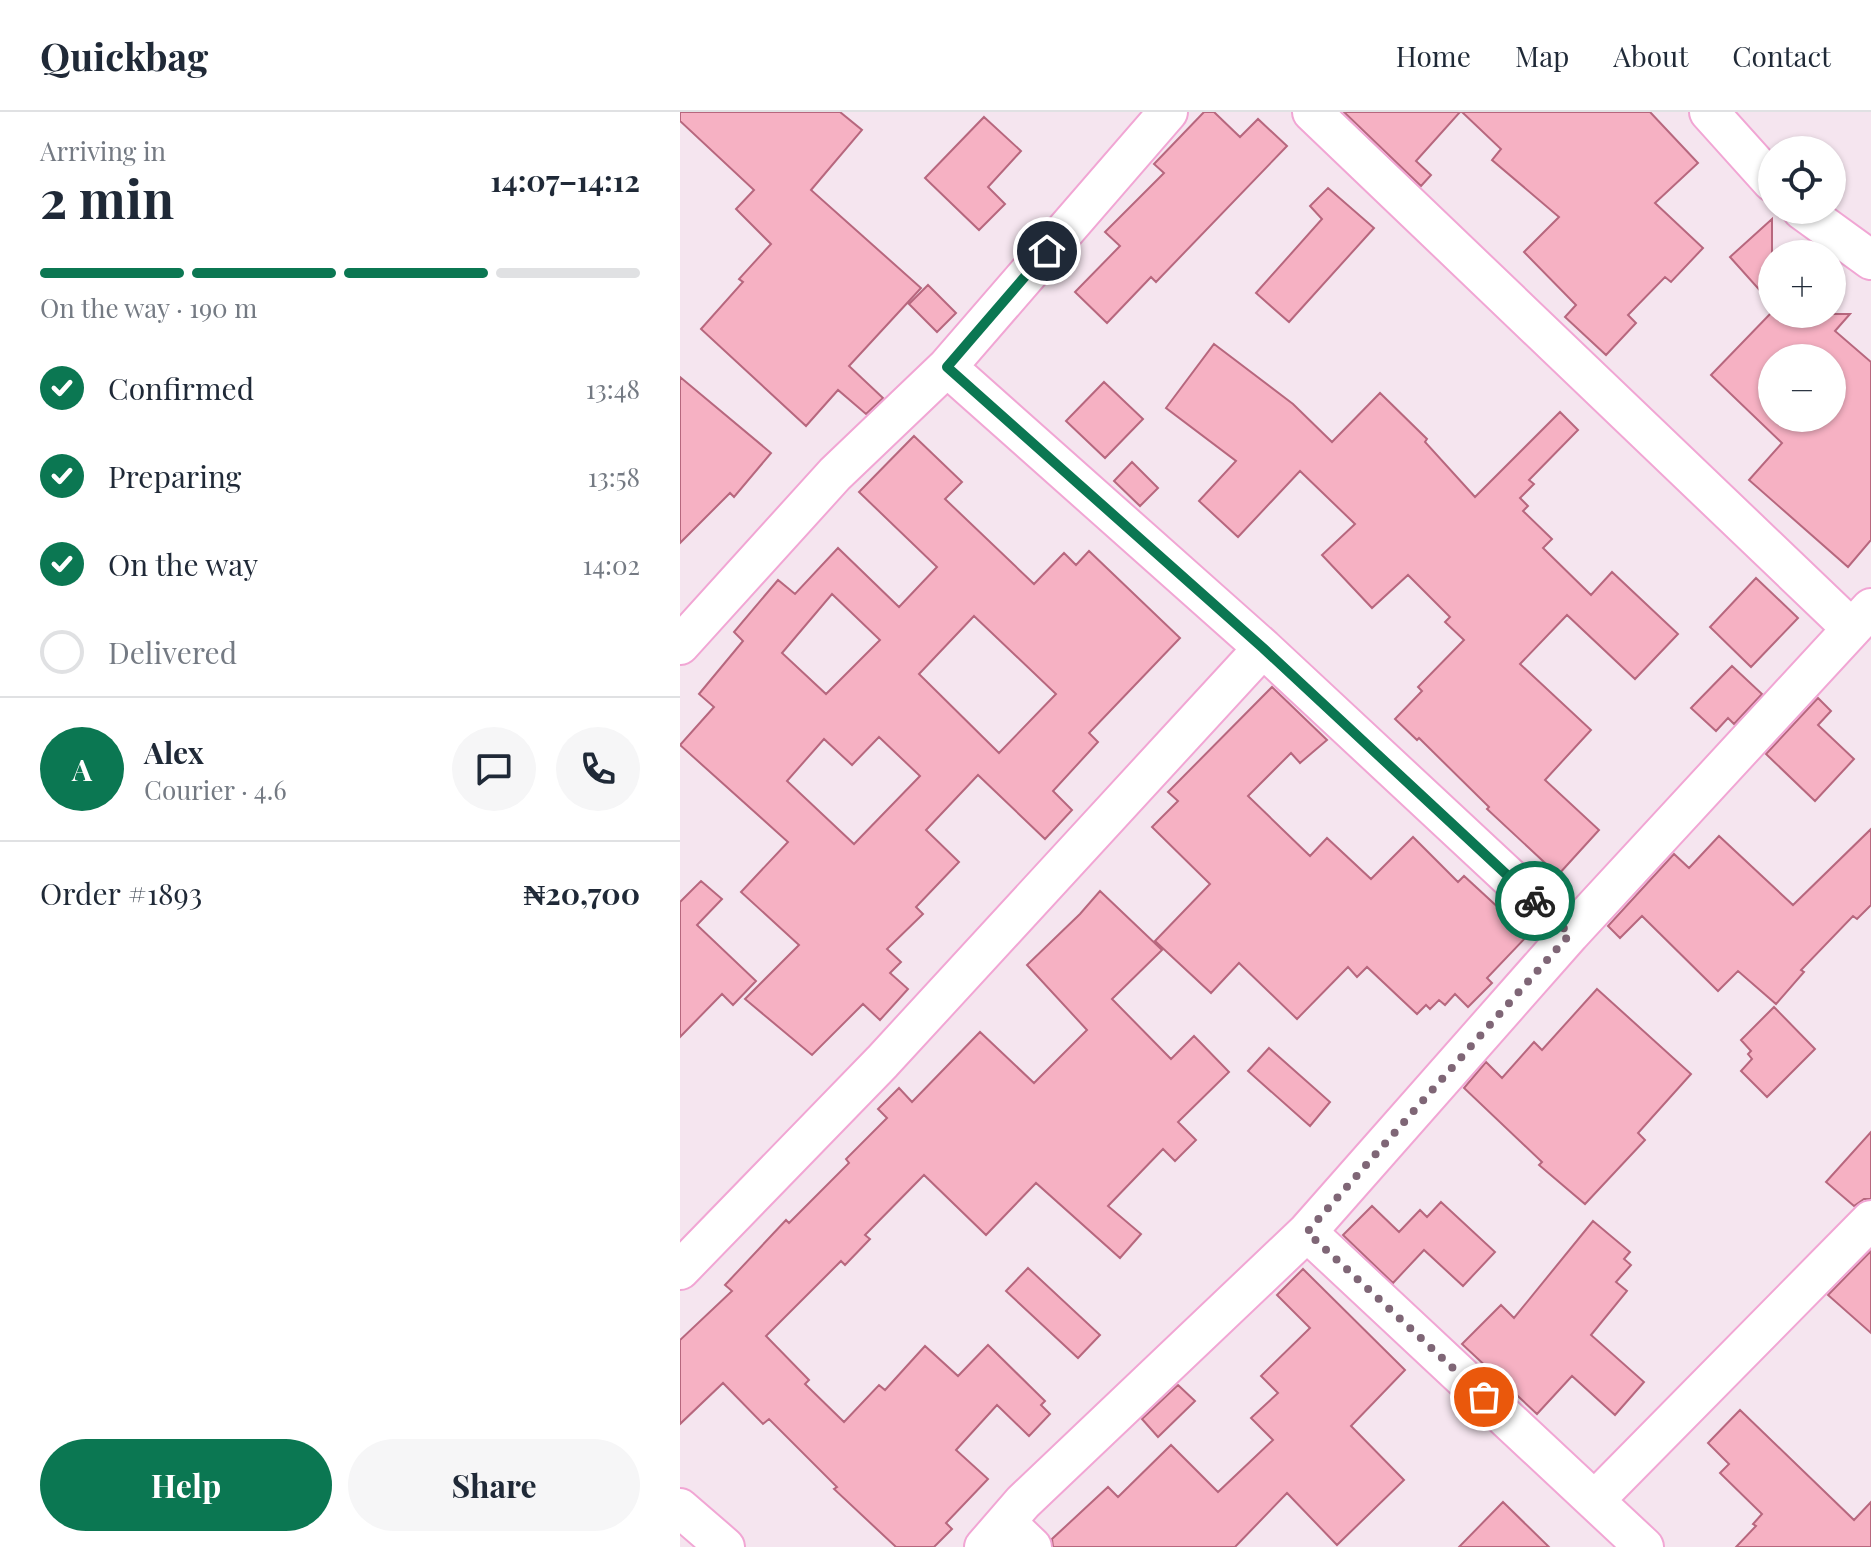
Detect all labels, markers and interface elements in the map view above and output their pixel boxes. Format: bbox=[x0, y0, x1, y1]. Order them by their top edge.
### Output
text: Quickbag bbox=[40, 30, 208, 81]
text: Home bbox=[1396, 37, 1471, 74]
text: Map bbox=[1515, 37, 1569, 74]
text: About bbox=[1613, 37, 1688, 74]
text: Contact bbox=[1732, 37, 1831, 74]
text: Arriving in bbox=[40, 133, 166, 168]
map controls bbox=[1758, 136, 1846, 432]
button: locate bbox=[1758, 136, 1846, 224]
text: 14:07–14:12 bbox=[490, 160, 640, 200]
text: 2 min bbox=[40, 163, 174, 232]
pin bbox=[1013, 217, 1081, 285]
icon: home bbox=[1025, 229, 1069, 273]
button: + bbox=[1758, 240, 1846, 328]
text: On the way · 190 m bbox=[40, 290, 257, 325]
button: − bbox=[1758, 344, 1846, 432]
icon: check bbox=[40, 366, 84, 410]
text: Confirmed bbox=[108, 368, 254, 408]
text: 13:48 bbox=[586, 371, 640, 406]
icon: check bbox=[40, 454, 84, 498]
text: Preparing bbox=[108, 456, 241, 496]
text: 13:58 bbox=[588, 459, 640, 494]
icon: check bbox=[40, 542, 84, 586]
text: On the way bbox=[108, 544, 258, 584]
text: 14:02 bbox=[583, 547, 640, 582]
text: Delivered bbox=[108, 632, 237, 672]
button: chat bbox=[452, 727, 536, 811]
button: phone bbox=[556, 727, 640, 811]
text: Alex bbox=[144, 732, 204, 772]
text: A bbox=[72, 749, 92, 789]
text: Courier · 4.6 bbox=[144, 772, 287, 807]
courier bbox=[1495, 861, 1575, 941]
text: Order #1893 bbox=[40, 873, 202, 913]
text: ₦20,700 bbox=[523, 873, 640, 913]
icon: bike bbox=[1513, 879, 1557, 923]
pin bbox=[1450, 1363, 1518, 1431]
icon: bag bbox=[1462, 1375, 1506, 1419]
button: Help bbox=[40, 1439, 332, 1531]
button: Share bbox=[348, 1439, 640, 1531]

